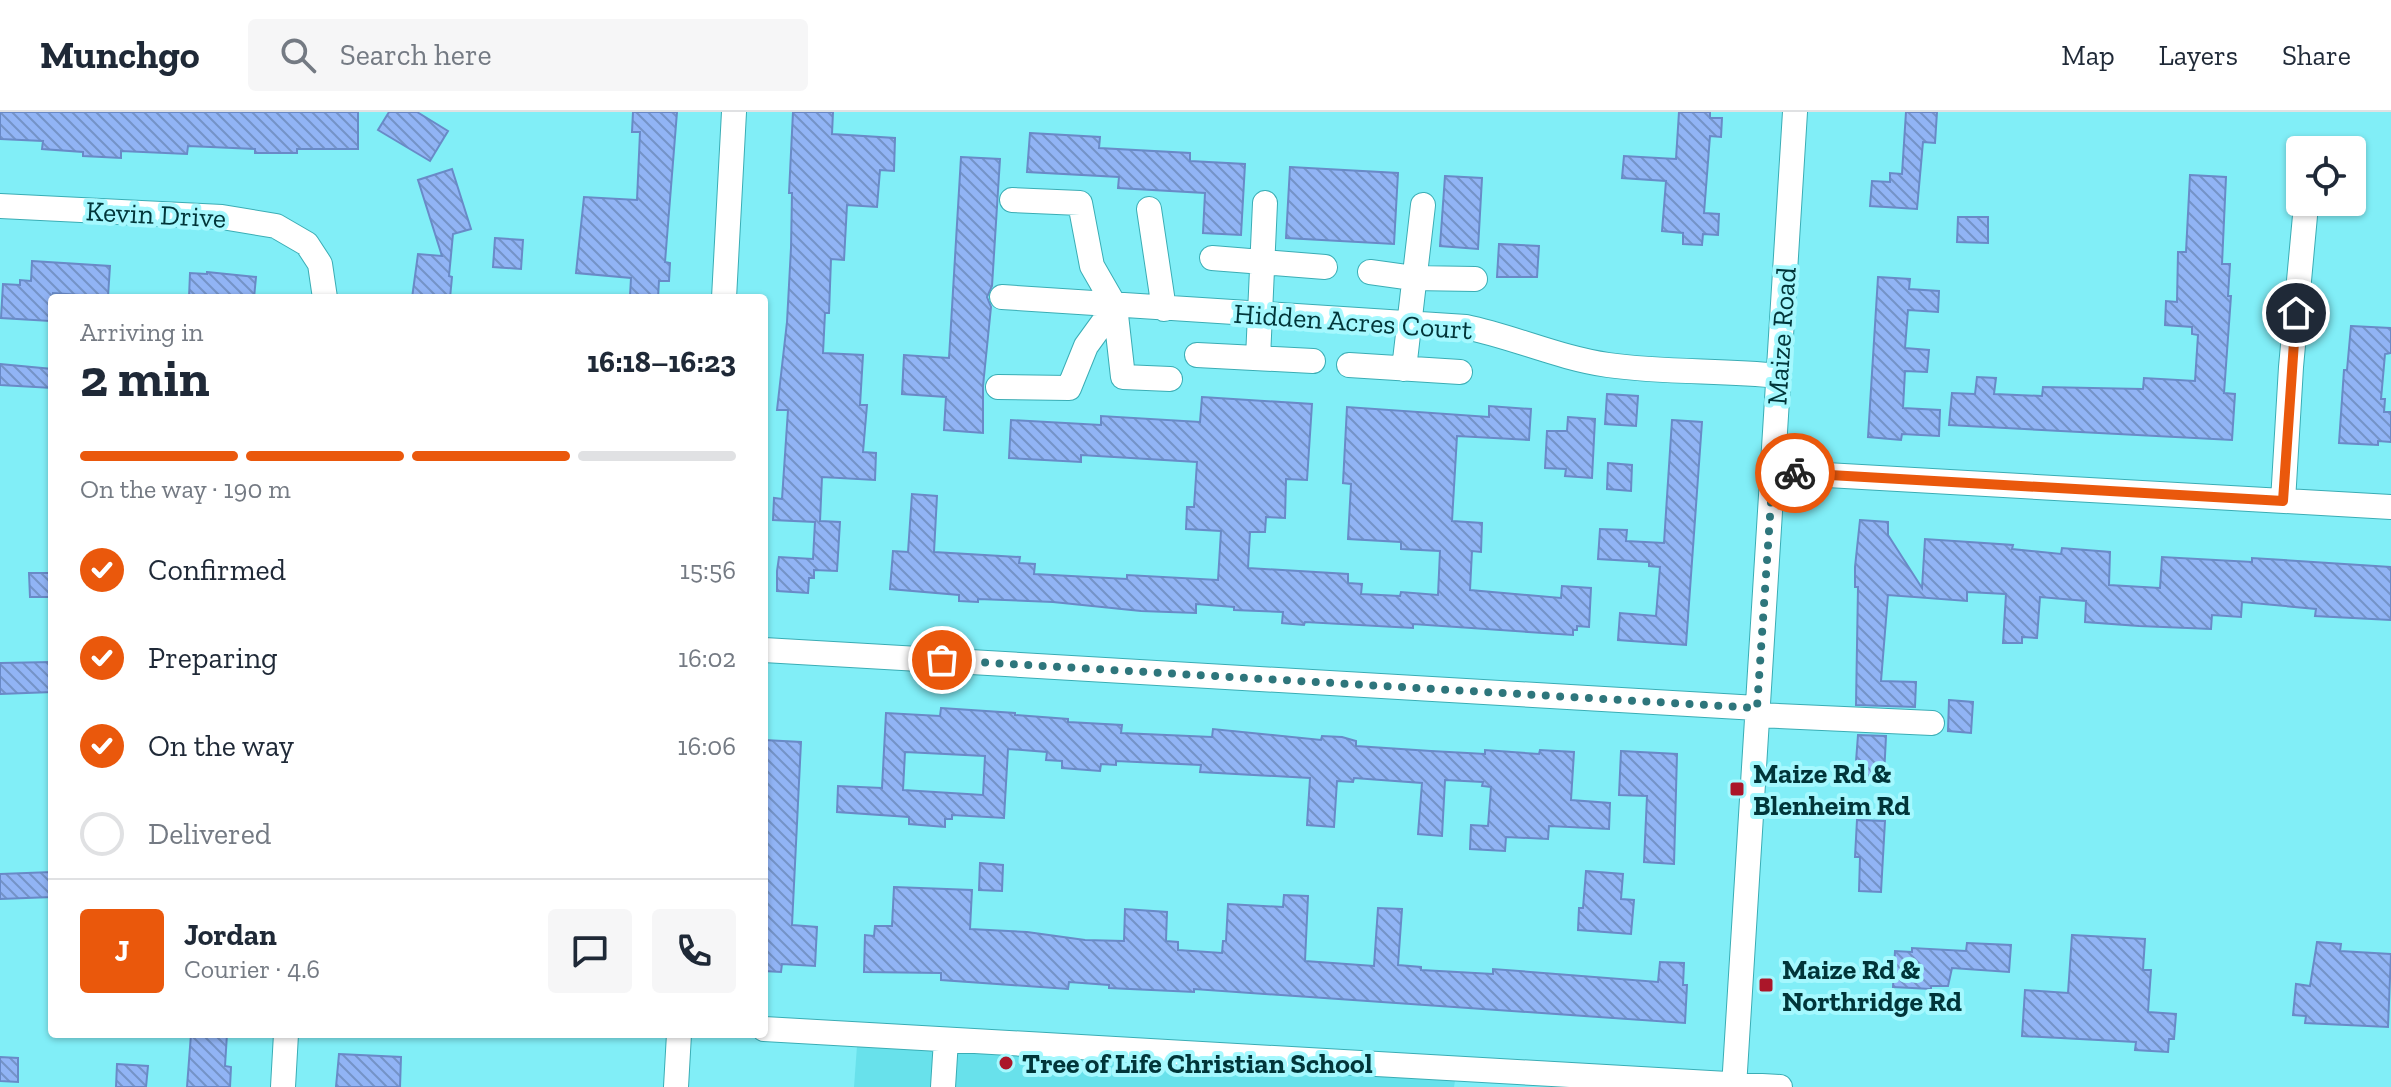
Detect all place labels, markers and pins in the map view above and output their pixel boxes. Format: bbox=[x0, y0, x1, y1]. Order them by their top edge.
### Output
pin bbox=[2262, 279, 2330, 347]
pin bbox=[908, 626, 976, 694]
place label: Maize Rd & Blenheim Rd bbox=[1753, 757, 1910, 822]
marker: Maize Rd & Blenheim Rd bbox=[1728, 780, 1746, 798]
place label: Maize Rd & Northridge Rd bbox=[1782, 953, 1962, 1018]
marker: Maize Rd & Northridge Rd bbox=[1757, 976, 1775, 994]
place label: Tree of Life Christian School bbox=[1022, 1047, 1373, 1080]
marker: Tree of Life Christian School bbox=[997, 1054, 1015, 1072]

